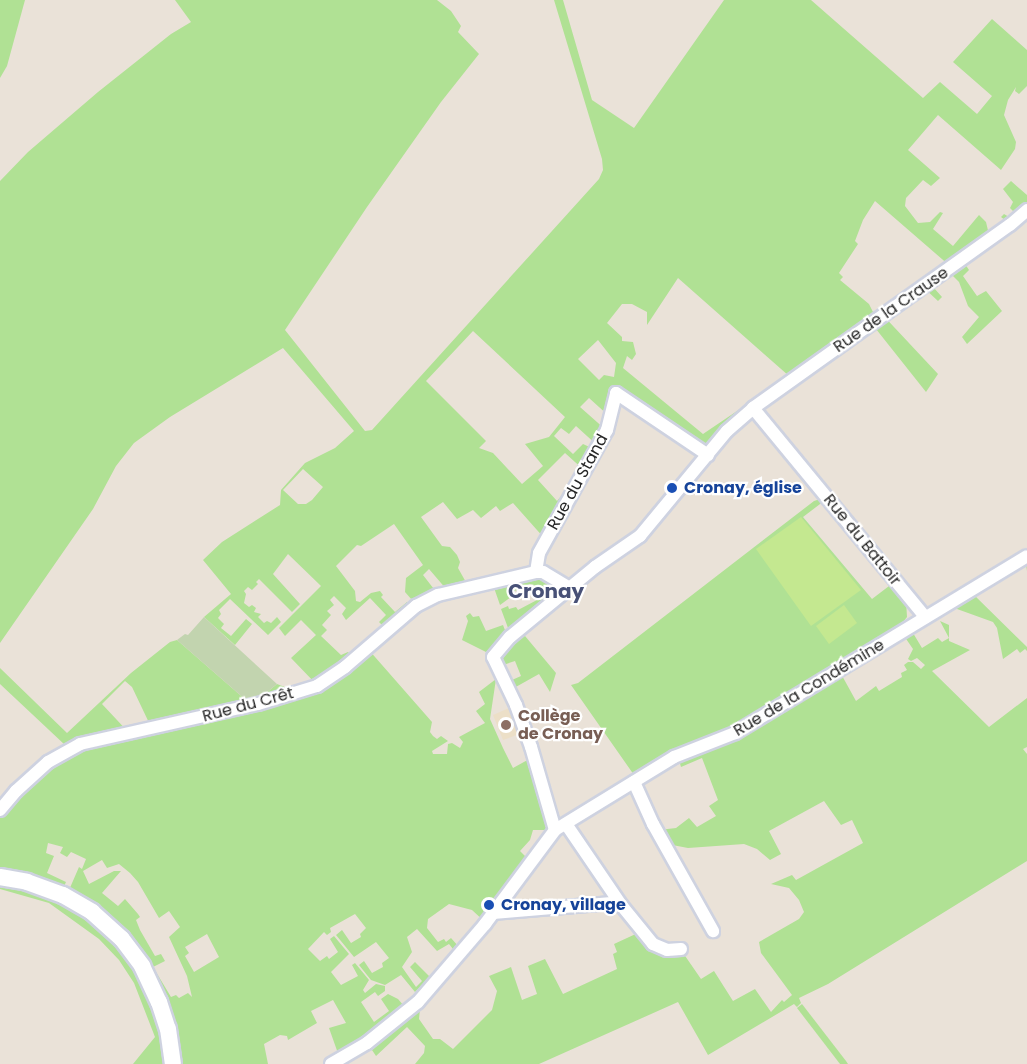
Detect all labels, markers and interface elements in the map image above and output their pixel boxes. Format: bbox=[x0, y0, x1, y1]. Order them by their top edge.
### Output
street label: Rue de la Crause bbox=[830, 263, 952, 357]
street label: Rue du Stand bbox=[544, 431, 612, 533]
place label: Cronay, église bbox=[684, 478, 802, 498]
marker: Cronay, église bbox=[665, 481, 679, 495]
street label: Rue du Battoir bbox=[819, 490, 905, 590]
district label: Cronay bbox=[508, 579, 584, 603]
street label: Rue de la Condémine bbox=[730, 635, 888, 741]
street label: Rue du Crêt bbox=[200, 684, 296, 726]
place label: Collège de Cronay bbox=[518, 706, 603, 744]
marker: Collège de Cronay bbox=[499, 718, 513, 732]
place label: Cronay, village bbox=[501, 895, 626, 915]
marker: Cronay, village bbox=[482, 898, 496, 912]

